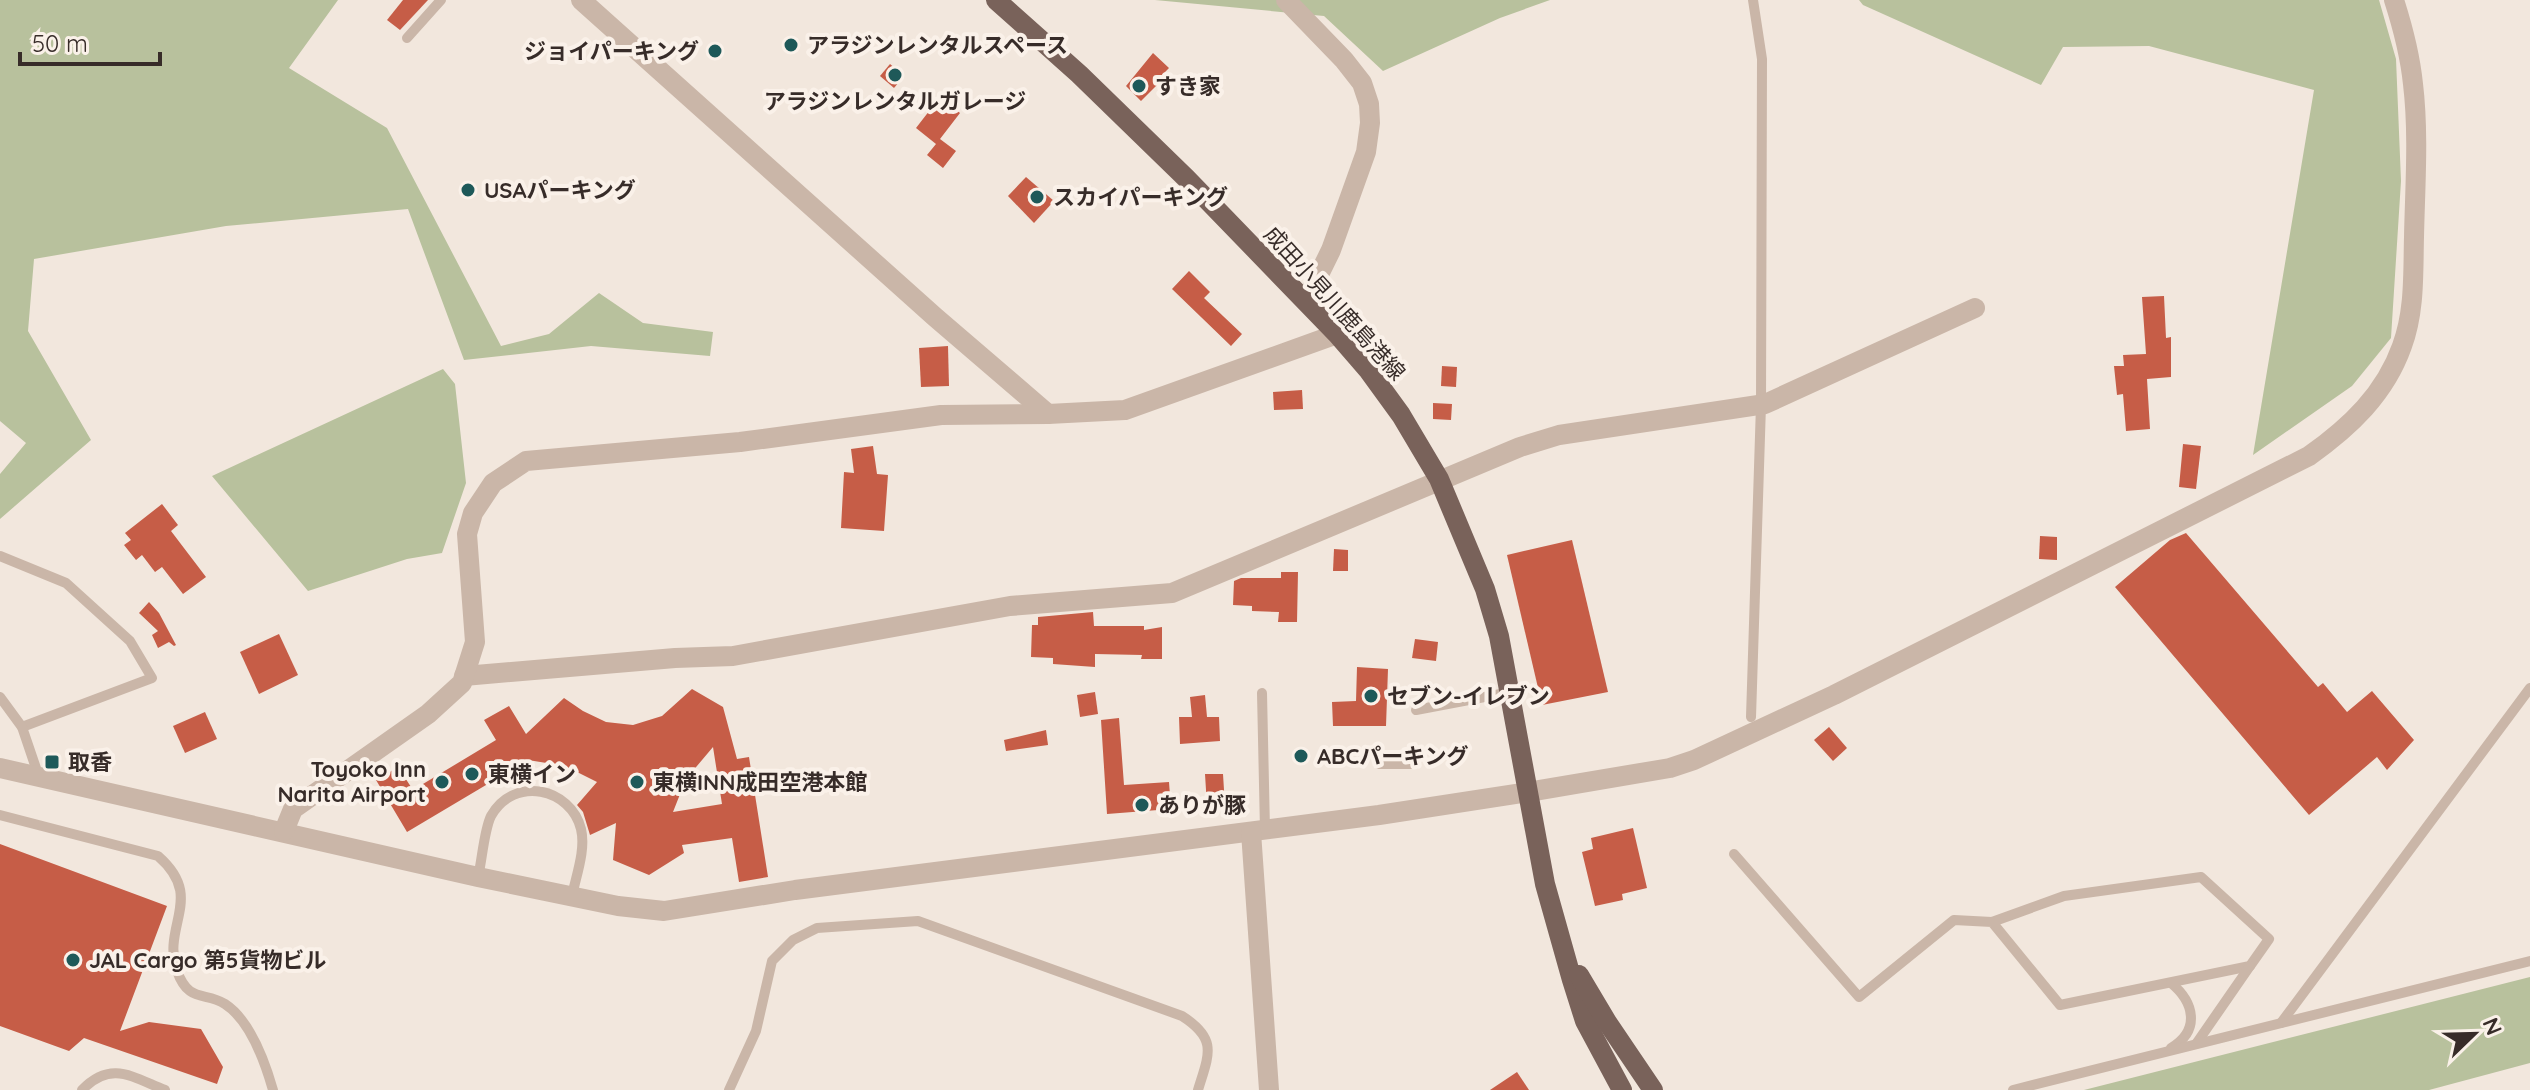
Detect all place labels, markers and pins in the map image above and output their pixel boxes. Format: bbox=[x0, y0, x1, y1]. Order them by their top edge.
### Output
place label: アラジンレンタルスペース bbox=[807, 31, 1068, 59]
marker: アラジンレンタルスペース bbox=[782, 36, 800, 54]
place label: ジョイパーキング bbox=[524, 37, 699, 65]
marker: ジョイパーキング bbox=[706, 42, 724, 60]
marker: アラジンレンタルガレージ bbox=[886, 66, 904, 84]
place label: すき家 bbox=[1155, 72, 1221, 100]
marker: すき家 bbox=[1130, 77, 1148, 95]
place label: アラジンレンタルガレージ bbox=[764, 87, 1026, 115]
place label: USAパーキング bbox=[484, 176, 636, 204]
marker: USAパーキング bbox=[459, 181, 477, 199]
place label: スカイパーキング bbox=[1053, 183, 1228, 211]
marker: スカイパーキング bbox=[1028, 188, 1046, 206]
place label: セブン-イレブン bbox=[1387, 682, 1550, 710]
marker: セブン-イレブン bbox=[1362, 687, 1380, 705]
place label: ABCパーキング bbox=[1317, 742, 1469, 770]
marker: ABCパーキング bbox=[1292, 747, 1310, 765]
place label: 取香 bbox=[68, 748, 112, 776]
marker: 取香 bbox=[43, 753, 61, 771]
place label: Toyoko Inn Narita Airport bbox=[277, 755, 426, 808]
place label: 東横イン bbox=[488, 760, 576, 788]
marker: 東横イン bbox=[463, 765, 481, 783]
place label: 東横INN成田空港本館 bbox=[653, 768, 867, 796]
marker: Toyoko Inn Narita Airport bbox=[433, 773, 451, 791]
marker: 東横INN成田空港本館 bbox=[628, 773, 646, 791]
place label: ありが豚 bbox=[1158, 791, 1246, 819]
marker: ありが豚 bbox=[1133, 796, 1151, 814]
place label: JAL Cargo 第5貨物ビル bbox=[89, 946, 326, 974]
marker: JAL Cargo 第5貨物ビル bbox=[64, 951, 82, 969]

